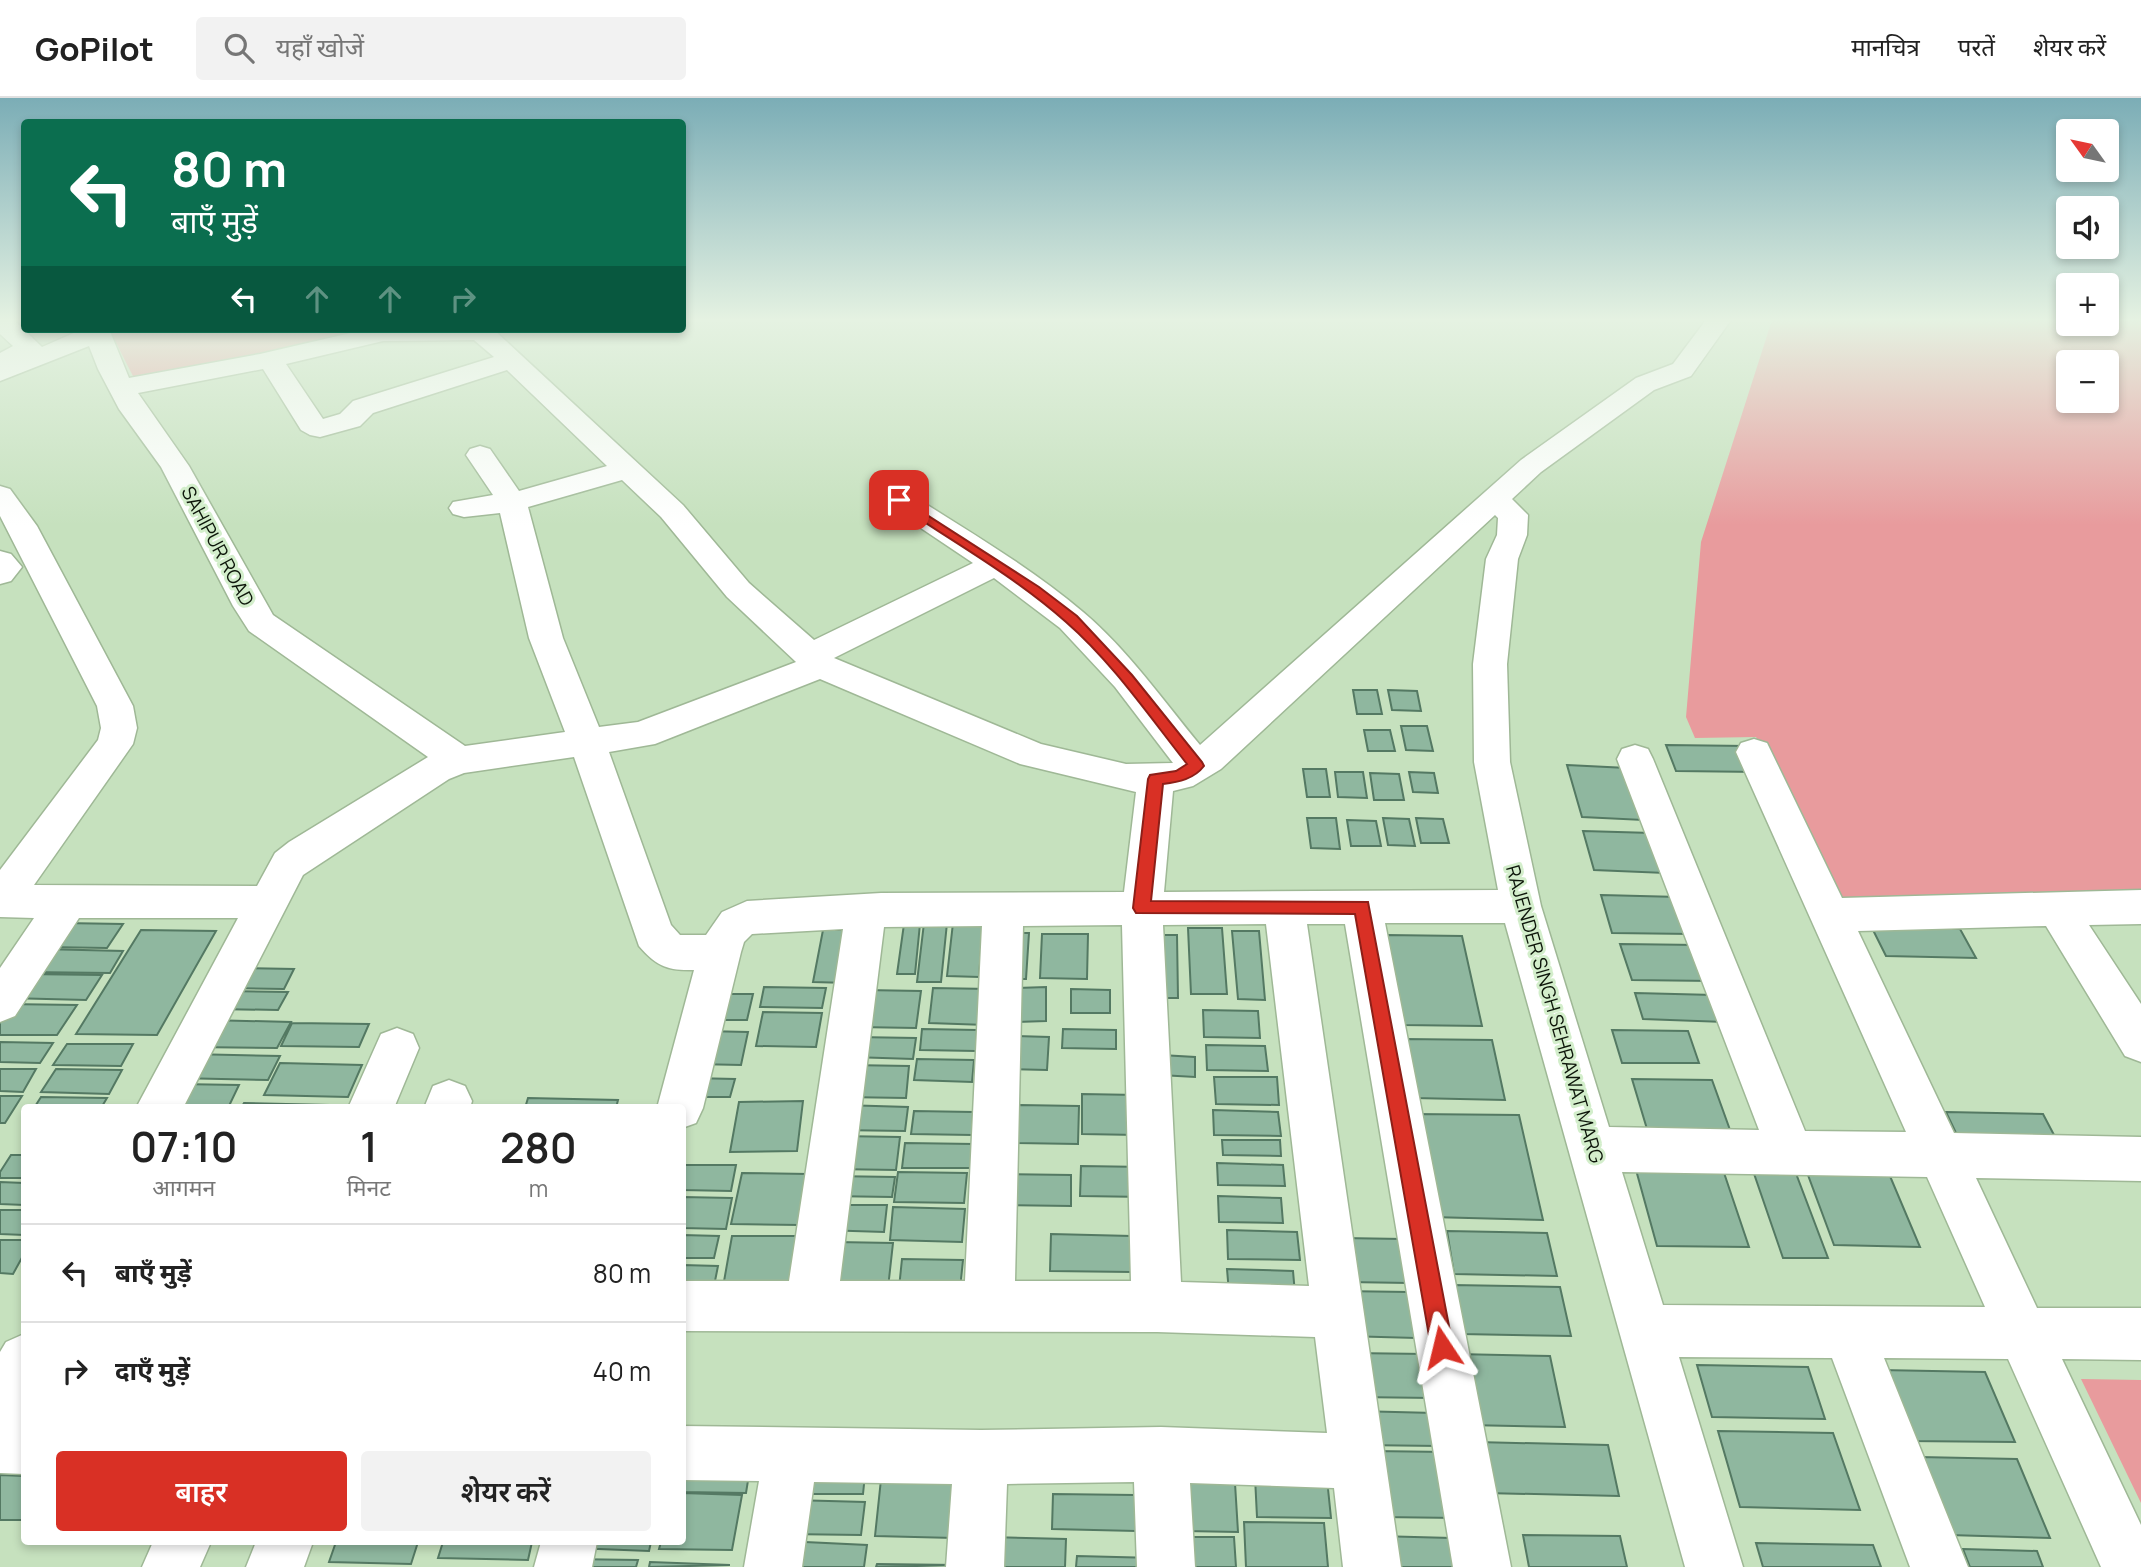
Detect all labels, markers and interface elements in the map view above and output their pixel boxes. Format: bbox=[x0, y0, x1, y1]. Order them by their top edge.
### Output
search box bbox=[196, 17, 686, 80]
text: GoPilot bbox=[35, 26, 154, 71]
icon: search bbox=[220, 29, 258, 67]
text: यहाँ खोजें bbox=[276, 29, 364, 65]
text: मानचित्र bbox=[1851, 30, 1920, 63]
text: परतें bbox=[1958, 30, 1995, 63]
text: शेयर करें bbox=[2033, 30, 2106, 63]
north arrow bbox=[2056, 119, 2119, 182]
map controls bbox=[2056, 119, 2119, 413]
text: 80 m bbox=[171, 135, 287, 202]
icon: left bbox=[56, 147, 147, 238]
button: sound bbox=[2056, 196, 2119, 259]
text: बाएँ मुड़ें bbox=[171, 199, 258, 243]
button: + bbox=[2056, 273, 2119, 336]
icon: left bbox=[225, 280, 263, 318]
icon: ahead bbox=[298, 280, 336, 318]
icon: ahead bbox=[371, 280, 409, 318]
icon: right bbox=[444, 280, 482, 318]
button: − bbox=[2056, 350, 2119, 413]
pin bbox=[869, 470, 929, 530]
icon: arrive bbox=[880, 481, 918, 519]
street label: SAHIPUR ROAD bbox=[176, 482, 260, 610]
street label: RAJENDER SINGH SEHRAWAT MARG bbox=[1500, 862, 1610, 1166]
text: 07:10 bbox=[130, 1117, 238, 1175]
text: 1 bbox=[360, 1117, 378, 1175]
text: 280 bbox=[500, 1118, 577, 1176]
text: आगमन bbox=[152, 1171, 215, 1203]
text: मिनट bbox=[347, 1171, 391, 1203]
text: m bbox=[529, 1172, 548, 1204]
icon: left bbox=[56, 1254, 94, 1292]
text: बाएँ मुड़ें bbox=[115, 1254, 192, 1290]
text: 80 m bbox=[593, 1255, 651, 1291]
position arrow bbox=[1405, 1310, 1479, 1384]
icon: right bbox=[56, 1352, 94, 1390]
text: दाएँ मुड़ें bbox=[115, 1352, 190, 1388]
text: 40 m bbox=[593, 1353, 651, 1389]
button: बाहर bbox=[56, 1451, 347, 1531]
button: शेयर करें bbox=[361, 1451, 651, 1531]

